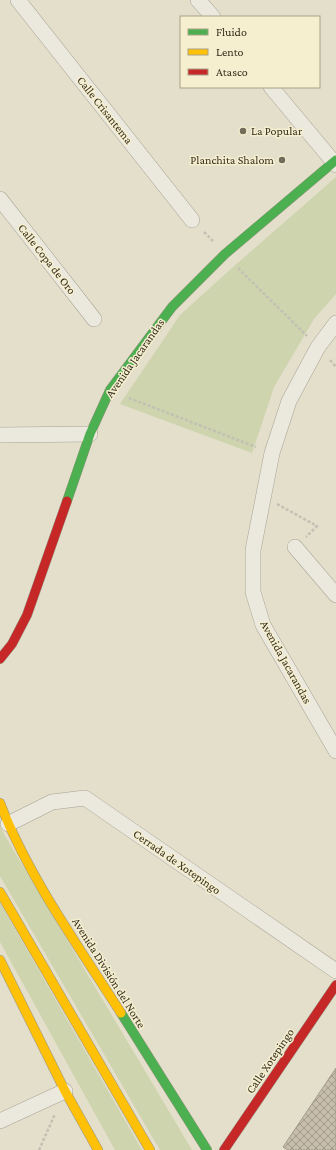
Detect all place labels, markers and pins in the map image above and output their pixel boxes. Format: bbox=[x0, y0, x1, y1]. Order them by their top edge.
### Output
place label: La Popular bbox=[251, 124, 303, 138]
marker: La Popular bbox=[238, 126, 248, 136]
place label: Planchita Shalom bbox=[190, 153, 274, 167]
marker: Planchita Shalom bbox=[277, 155, 287, 165]

